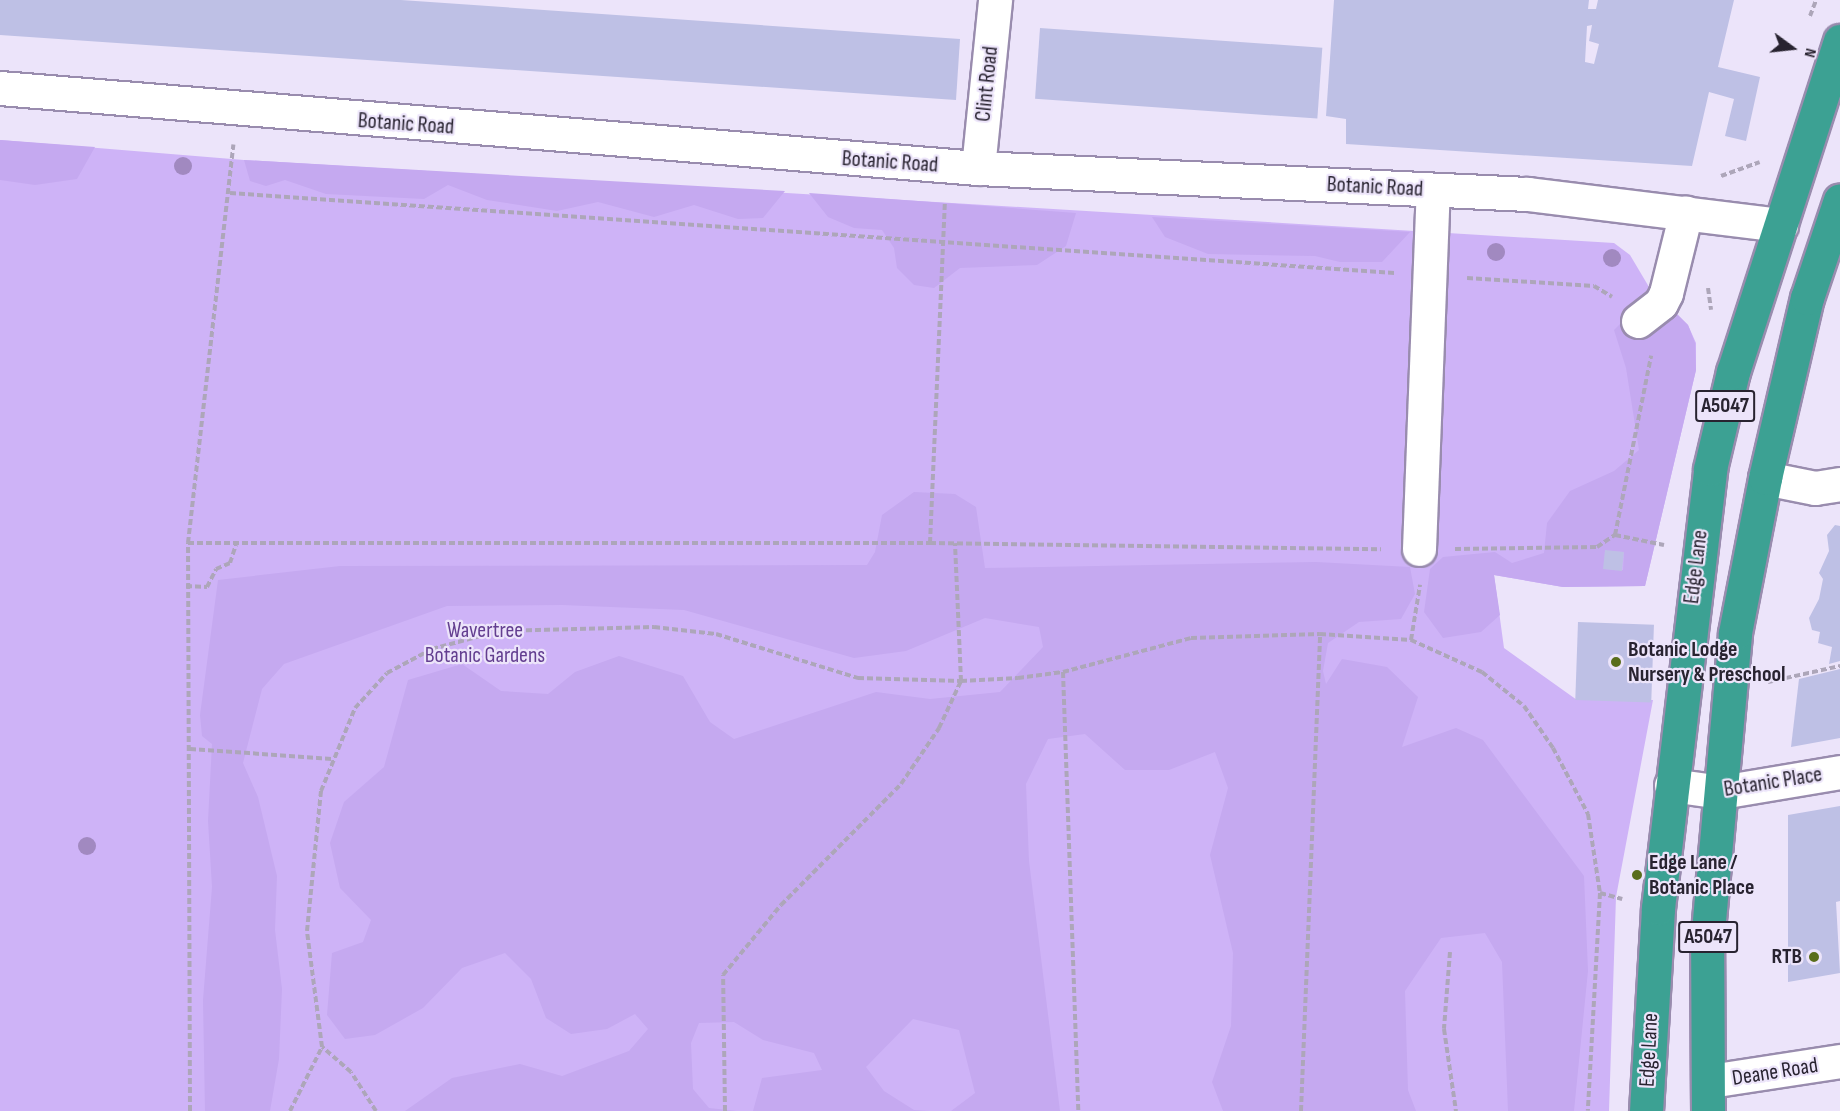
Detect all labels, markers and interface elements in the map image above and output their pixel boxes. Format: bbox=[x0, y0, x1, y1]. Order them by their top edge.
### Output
north arrow bbox=[1762, 18, 1822, 78]
street label: Clint Road bbox=[970, 45, 1004, 123]
text: N bbox=[1800, 46, 1820, 59]
street label: Botanic Road bbox=[357, 107, 455, 141]
street label: Botanic Road bbox=[841, 145, 939, 179]
street label: Botanic Road bbox=[1326, 171, 1424, 203]
road number: A5047 bbox=[1695, 388, 1755, 424]
street label: Edge Lane bbox=[1678, 529, 1714, 605]
park label: Wavertree Botanic Gardens bbox=[425, 617, 545, 668]
place label: Botanic Lodge Nursery & Preschool bbox=[1628, 636, 1786, 688]
marker: Botanic Lodge Nursery & Preschool bbox=[1609, 655, 1623, 669]
street label: Botanic Place bbox=[1722, 761, 1824, 803]
place label: Edge Lane / Botanic Place bbox=[1649, 849, 1754, 900]
marker: Edge Lane / Botanic Place bbox=[1630, 868, 1644, 882]
road number: A5047 bbox=[1678, 919, 1738, 955]
place label: RTB bbox=[1772, 944, 1802, 970]
marker: RTB bbox=[1807, 950, 1821, 964]
street label: Edge Lane bbox=[1634, 1012, 1664, 1088]
street label: Deane Road bbox=[1730, 1052, 1820, 1092]

